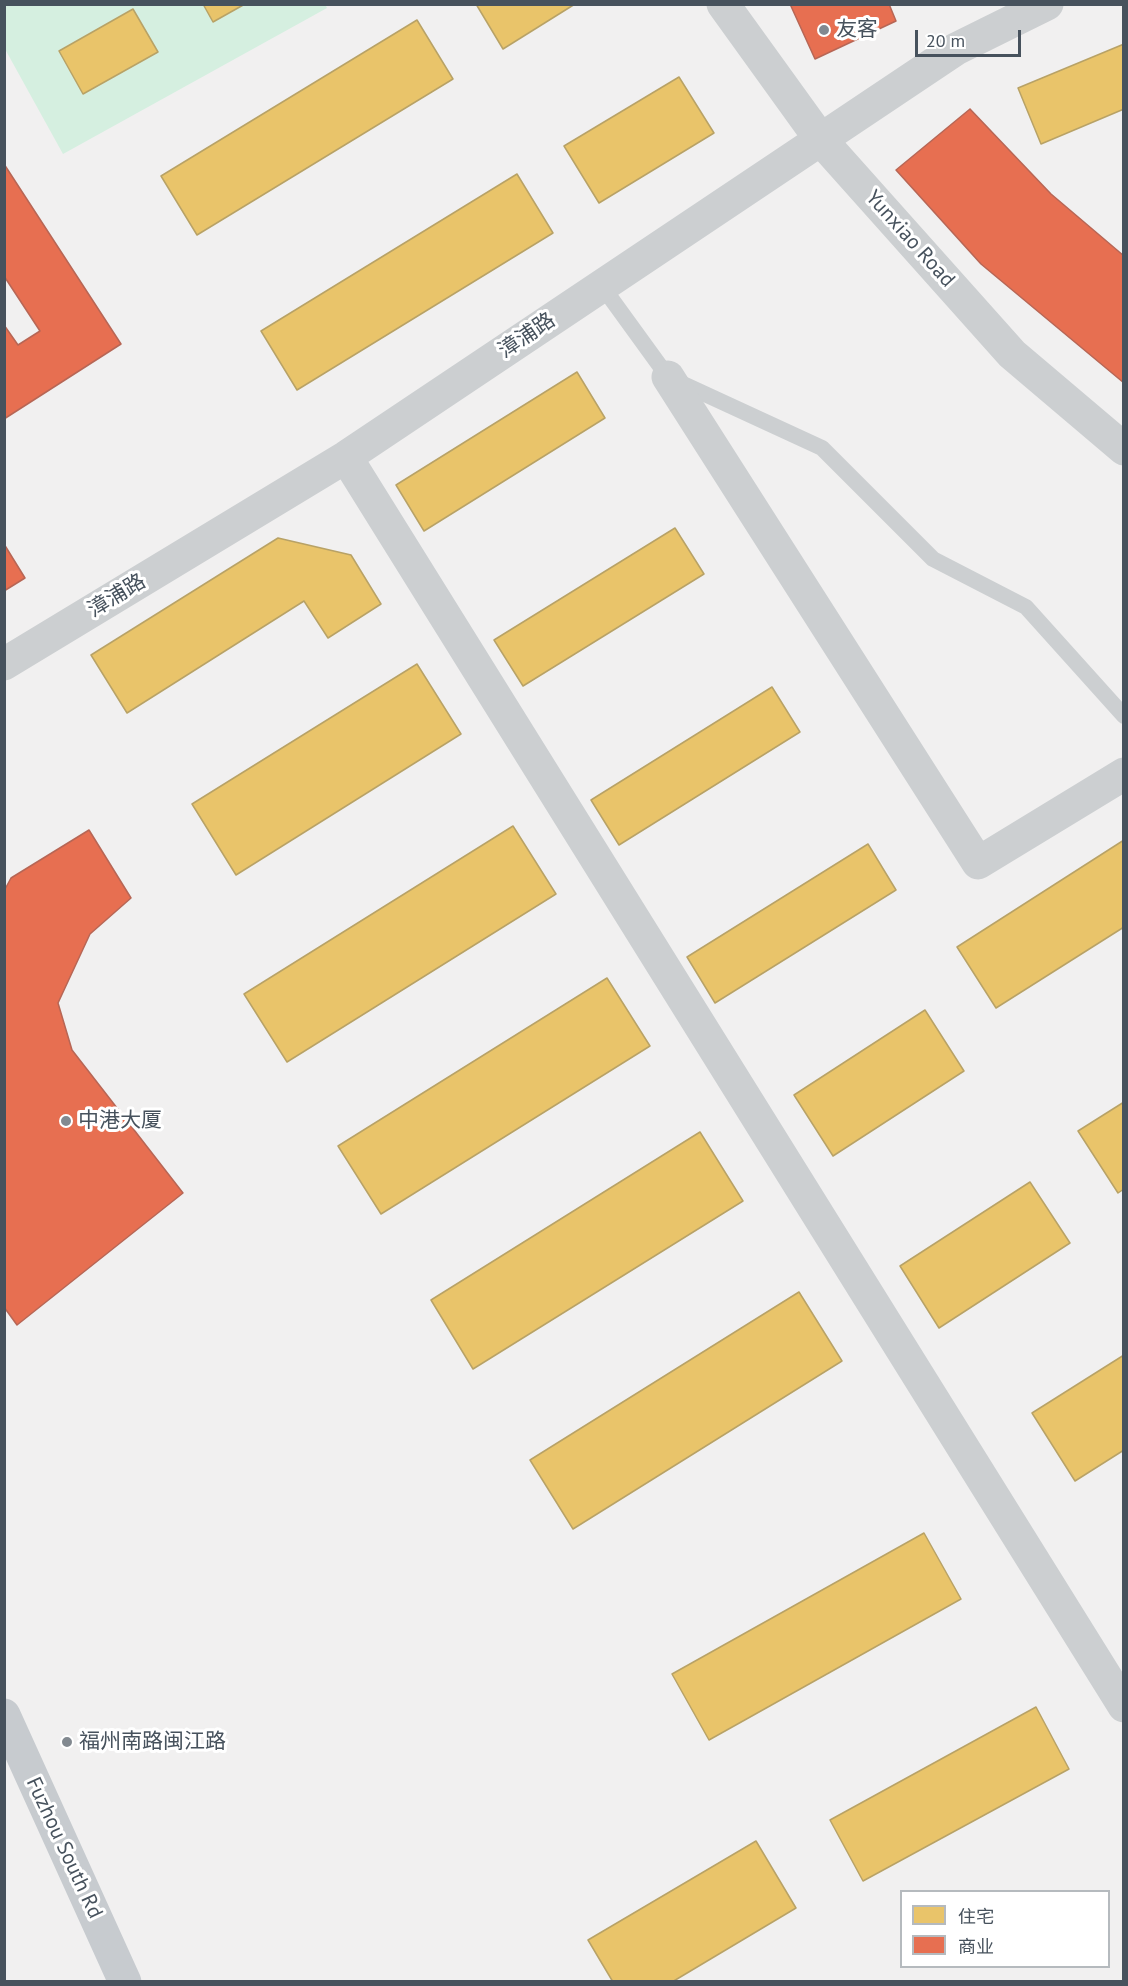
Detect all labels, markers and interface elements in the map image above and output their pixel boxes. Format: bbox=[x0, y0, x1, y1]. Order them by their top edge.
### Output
place label: 友客 bbox=[836, 17, 878, 43]
scale bar bbox=[918, 18, 1024, 56]
marker: 友客 bbox=[817, 23, 831, 37]
text: 20 m bbox=[926, 29, 965, 52]
street label: Yunxiao Road bbox=[860, 186, 960, 292]
street label: 漳浦路 bbox=[494, 308, 560, 364]
street label: 漳浦路 bbox=[84, 569, 150, 623]
place label: 中港大厦 bbox=[78, 1108, 162, 1134]
marker: 中港大厦 bbox=[59, 1114, 73, 1128]
place label: 福州南路闽江路 bbox=[79, 1729, 226, 1755]
marker: 福州南路闽江路 bbox=[60, 1735, 74, 1749]
street label: Fuzhou South Rd bbox=[20, 1773, 108, 1923]
legend bbox=[900, 1890, 1110, 1968]
text: 住宅 bbox=[958, 1905, 994, 1928]
text: 商业 bbox=[958, 1935, 994, 1958]

